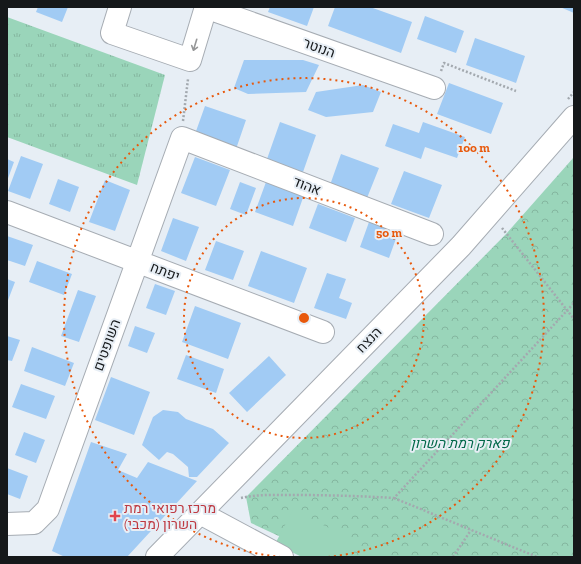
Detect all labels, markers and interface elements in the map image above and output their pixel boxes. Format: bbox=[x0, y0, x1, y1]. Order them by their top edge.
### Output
street label: הנוטר bbox=[301, 34, 337, 62]
one-way arrow bbox=[191, 38, 198, 51]
text: 100 m bbox=[458, 141, 490, 155]
street label: אהוד bbox=[291, 173, 323, 199]
text: 50 m bbox=[376, 226, 402, 240]
street label: יפתח bbox=[148, 259, 182, 285]
centre of rings bbox=[297, 311, 311, 325]
street label: השופטים bbox=[90, 317, 124, 373]
street label: הנצח bbox=[353, 324, 385, 356]
park label: פארק רמת השרון bbox=[411, 435, 510, 452]
place label: מרכז רפואי רמת השרון (מכבי) bbox=[124, 500, 216, 533]
marker: מרכז רפואי רמת השרון (מכבי) bbox=[109, 510, 121, 522]

